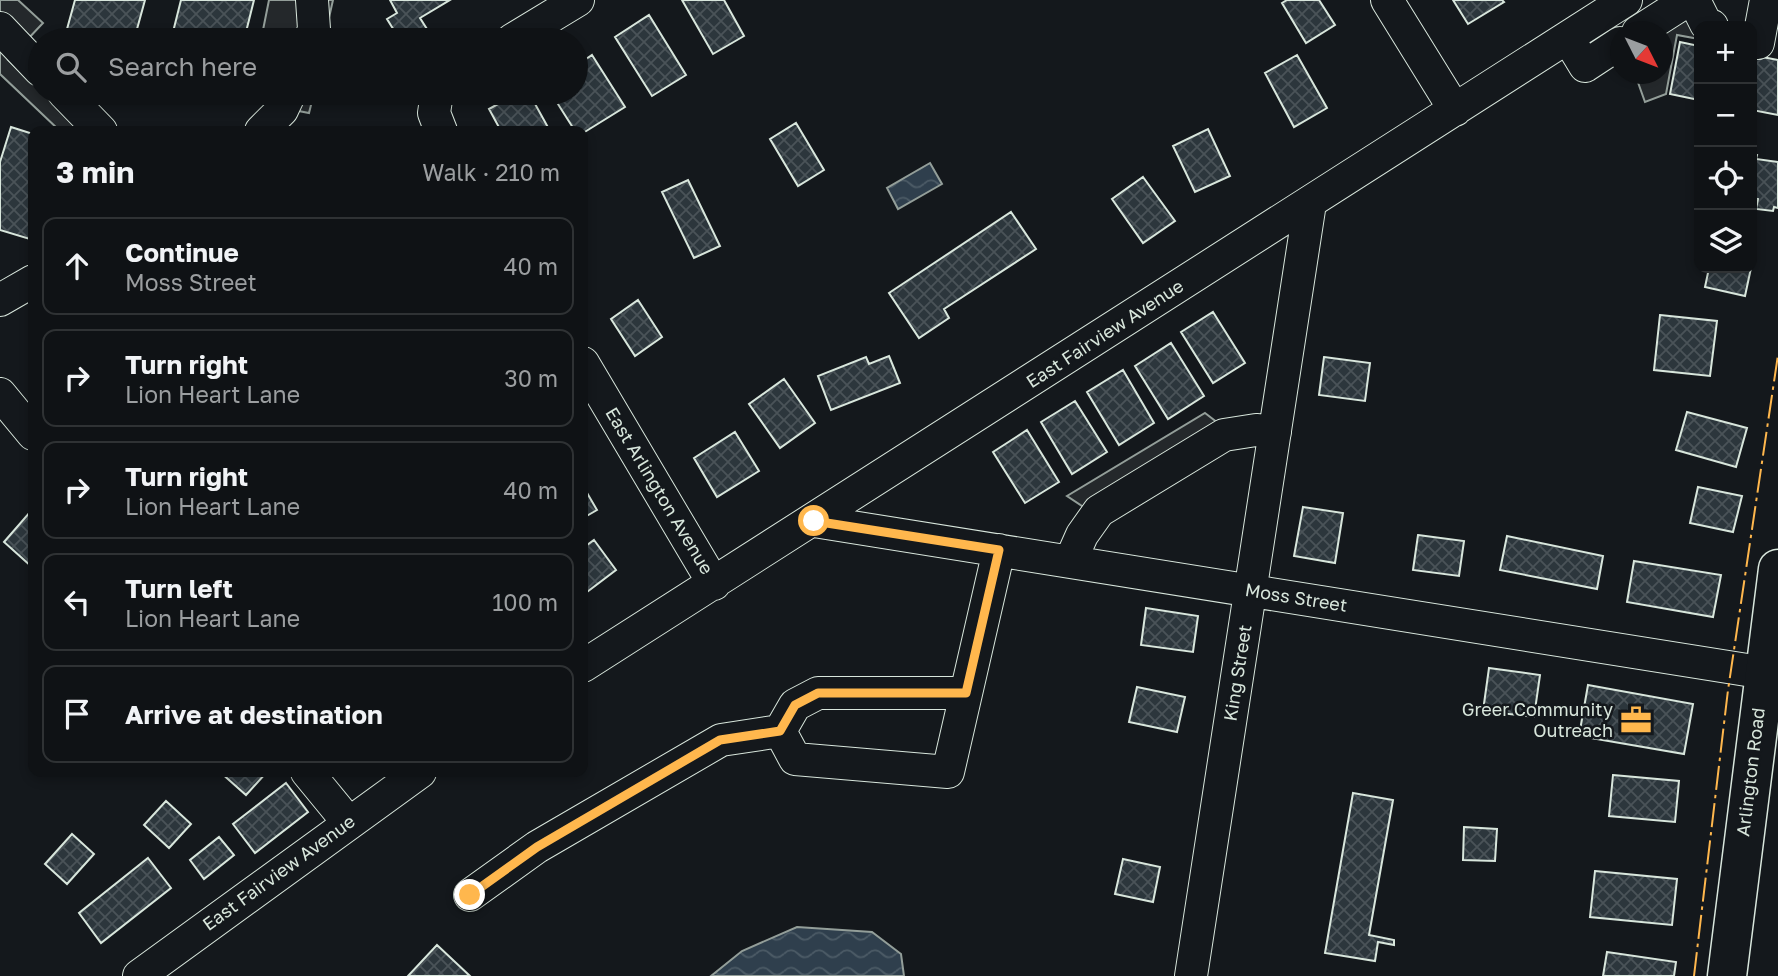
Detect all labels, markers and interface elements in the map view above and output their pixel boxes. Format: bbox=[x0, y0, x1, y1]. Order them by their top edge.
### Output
north arrow bbox=[1610, 21, 1673, 84]
map controls bbox=[1694, 21, 1757, 273]
button: + bbox=[1694, 21, 1757, 84]
search box bbox=[28, 28, 588, 105]
icon: search bbox=[52, 48, 90, 86]
text: Search here bbox=[108, 51, 257, 82]
button: − bbox=[1694, 84, 1757, 147]
button: locate bbox=[1694, 147, 1757, 210]
text: 3 min bbox=[56, 154, 134, 190]
text: Walk · 210 m bbox=[422, 158, 560, 186]
button: layers bbox=[1694, 210, 1757, 273]
text: Continue bbox=[125, 237, 239, 268]
icon: ahead bbox=[58, 247, 96, 285]
text: 40 m bbox=[504, 252, 558, 280]
text: Moss Street bbox=[125, 268, 257, 296]
street label: East Fairview Avenue bbox=[1022, 274, 1187, 392]
text: Turn right bbox=[125, 349, 248, 380]
icon: right bbox=[58, 359, 96, 397]
text: 30 m bbox=[504, 364, 558, 392]
text: Lion Heart Lane bbox=[125, 380, 300, 408]
street label: East Arlington Avenue bbox=[601, 403, 719, 578]
text: Turn right bbox=[125, 461, 248, 492]
icon: right bbox=[58, 471, 96, 509]
text: 40 m bbox=[504, 476, 558, 504]
text: Lion Heart Lane bbox=[125, 492, 300, 520]
route start bbox=[798, 505, 829, 536]
text: Turn left bbox=[125, 573, 233, 604]
street label: Moss Street bbox=[1244, 578, 1349, 616]
icon: left bbox=[58, 583, 96, 621]
text: 100 m bbox=[492, 588, 558, 616]
text: Lion Heart Lane bbox=[125, 604, 300, 632]
street label: King Street bbox=[1219, 623, 1255, 723]
icon: arrive bbox=[58, 695, 96, 733]
place label: Greer Community Outreach bbox=[1462, 698, 1613, 741]
text: Arrive at destination bbox=[125, 699, 383, 730]
office icon: Greer Community Outreach bbox=[1619, 703, 1653, 737]
street label: Arlington Road bbox=[1731, 706, 1769, 837]
street label: East Fairview Avenue bbox=[198, 810, 359, 935]
route end bbox=[454, 879, 485, 910]

